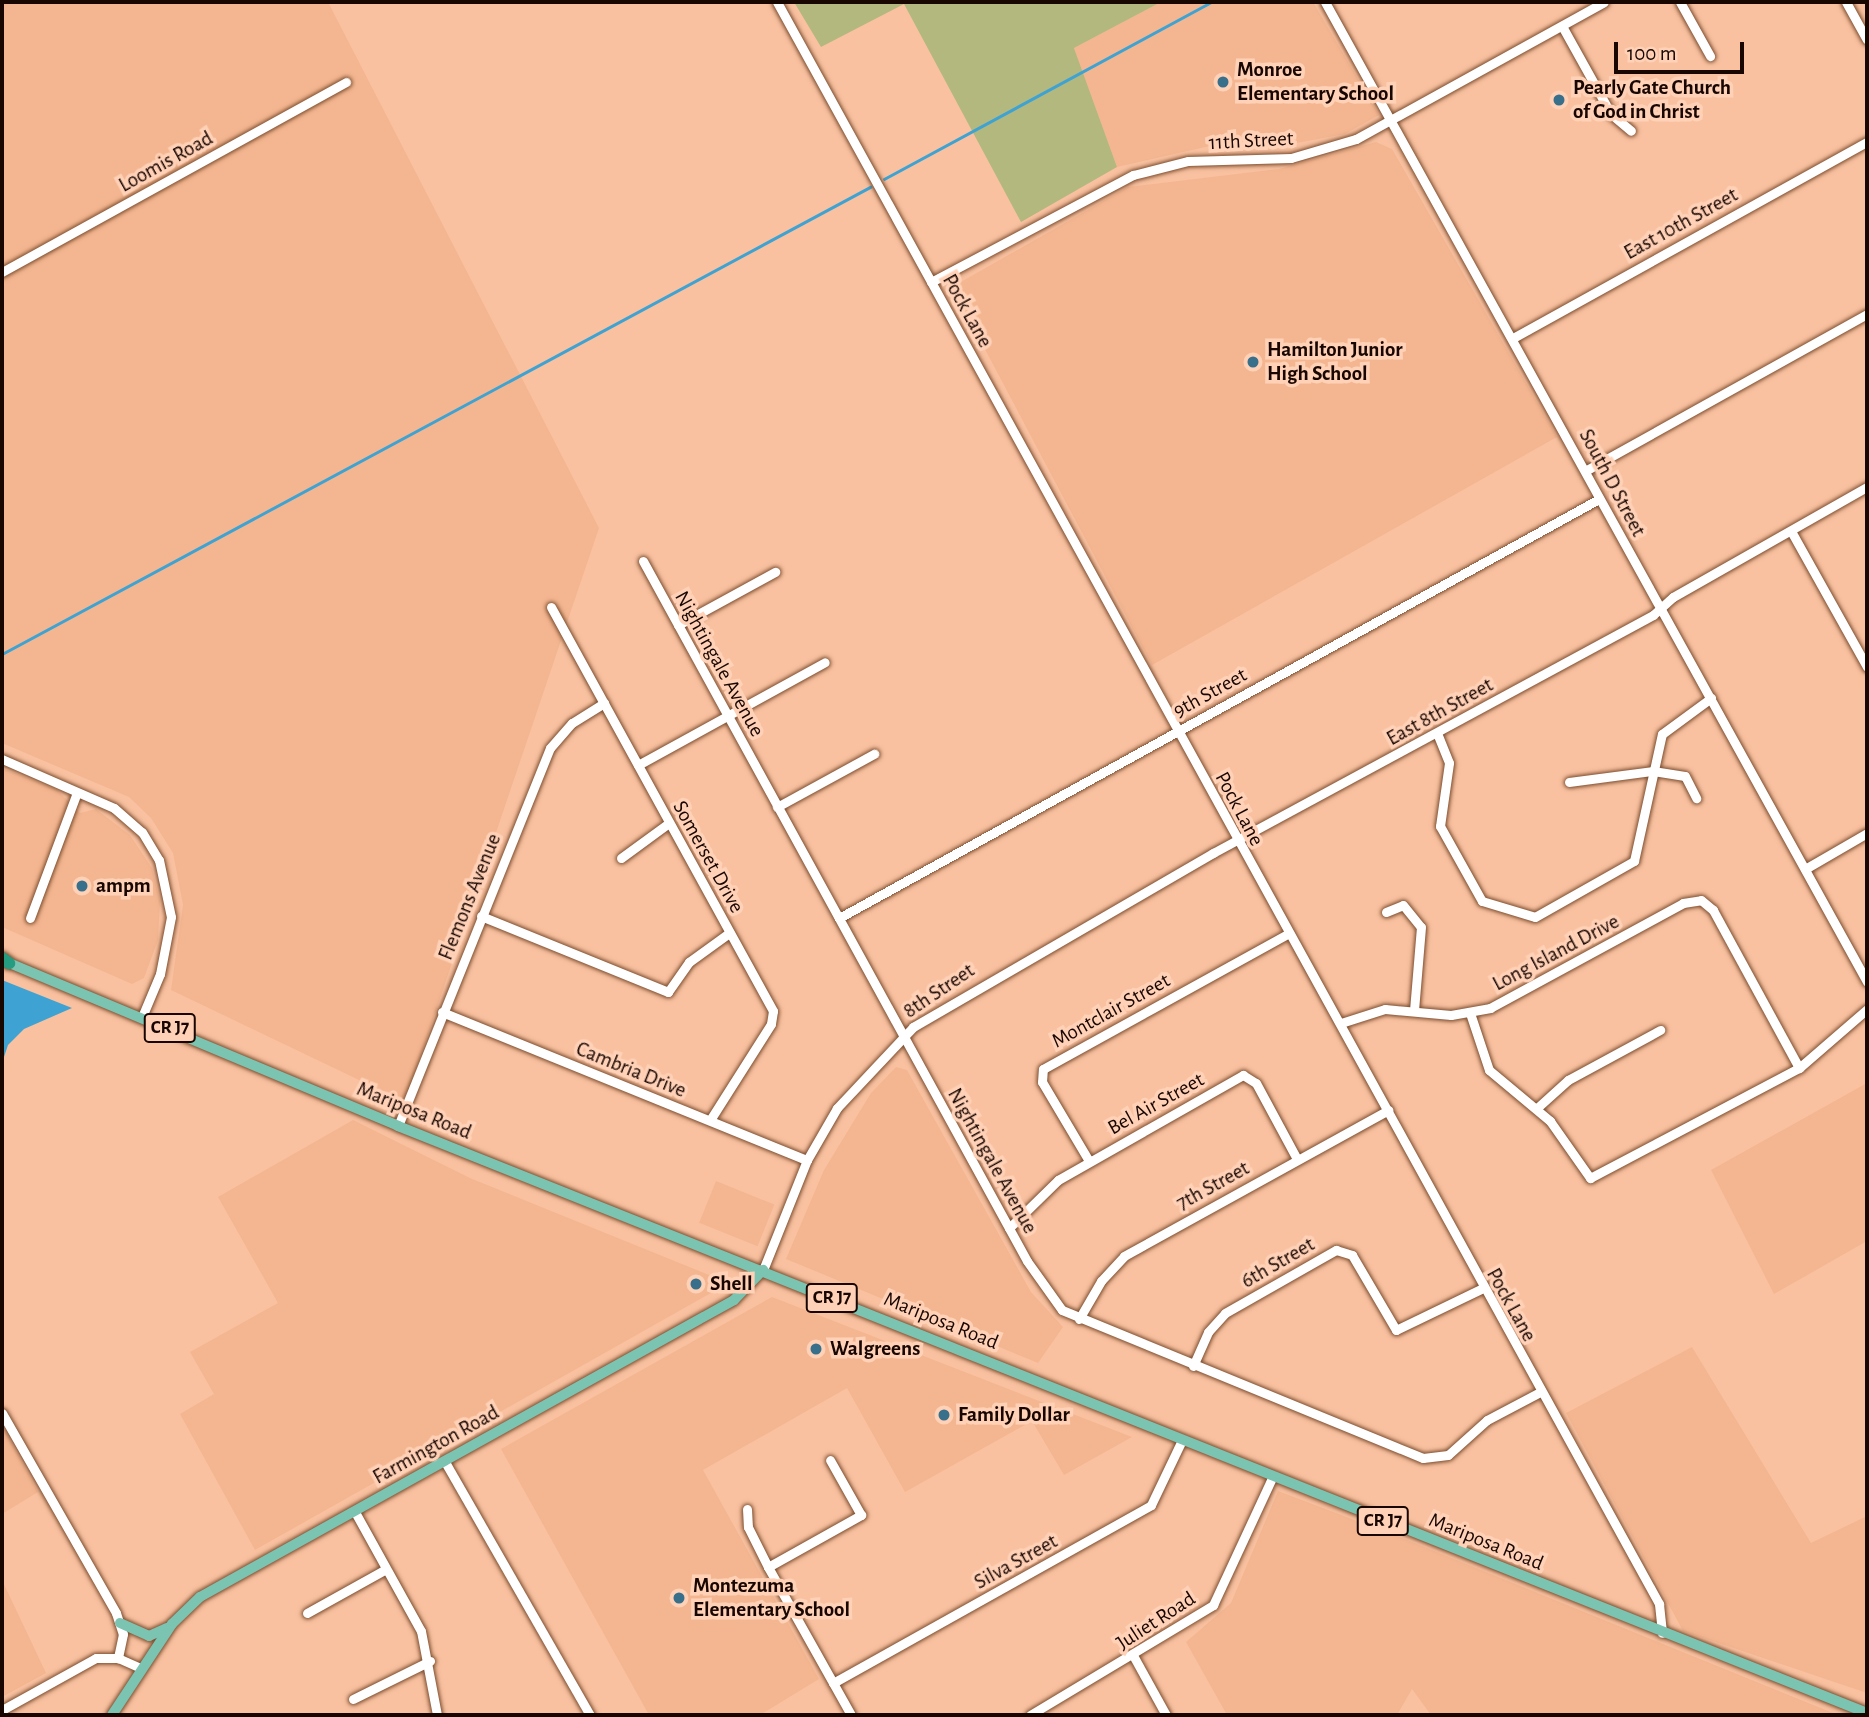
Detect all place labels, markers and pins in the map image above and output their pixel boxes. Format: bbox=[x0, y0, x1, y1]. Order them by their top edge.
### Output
place label: Monroe Elementary School bbox=[1237, 57, 1394, 107]
marker: Monroe Elementary School bbox=[1215, 74, 1231, 90]
place label: Pearly Gate Church of God in Christ bbox=[1573, 75, 1731, 125]
marker: Pearly Gate Church of God in Christ bbox=[1551, 92, 1567, 108]
place label: Hamilton Junior High School bbox=[1267, 337, 1402, 387]
marker: Hamilton Junior High School bbox=[1245, 354, 1261, 370]
place label: ampm bbox=[96, 873, 151, 899]
marker: ampm bbox=[74, 878, 90, 894]
place label: Shell bbox=[710, 1271, 752, 1297]
marker: Shell bbox=[688, 1276, 704, 1292]
place label: Walgreens bbox=[830, 1336, 920, 1362]
marker: Walgreens bbox=[808, 1341, 824, 1357]
place label: Family Dollar bbox=[958, 1402, 1070, 1428]
marker: Family Dollar bbox=[936, 1407, 952, 1423]
place label: Montezuma Elementary School bbox=[693, 1573, 850, 1623]
marker: Montezuma Elementary School bbox=[671, 1590, 687, 1606]

